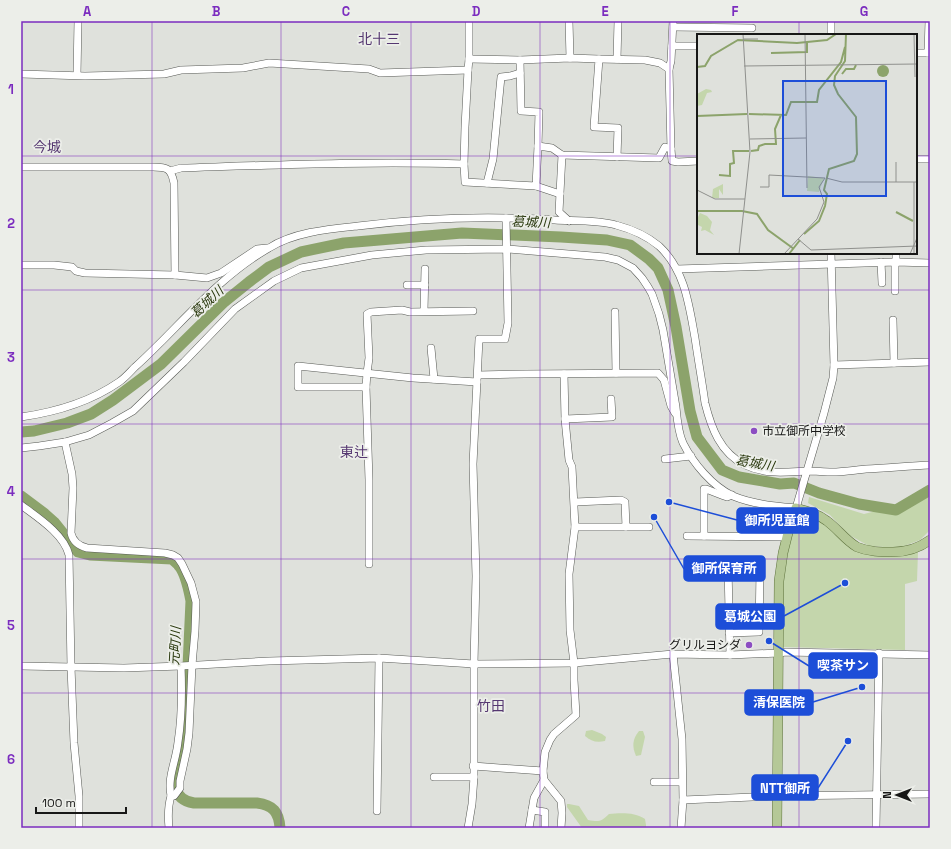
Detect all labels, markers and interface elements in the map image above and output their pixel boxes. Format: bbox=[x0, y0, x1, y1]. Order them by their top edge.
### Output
text: A bbox=[83, 3, 92, 20]
text: B bbox=[212, 3, 221, 20]
text: C bbox=[342, 3, 350, 20]
text: D bbox=[472, 3, 481, 20]
text: E bbox=[601, 3, 609, 20]
text: F bbox=[732, 3, 739, 20]
text: G bbox=[860, 3, 868, 20]
district label: 北十三 bbox=[358, 30, 400, 48]
inset map bbox=[697, 34, 917, 254]
text: 1 bbox=[8, 81, 14, 98]
district label: 今城 bbox=[33, 138, 61, 156]
water label: 葛城川 bbox=[511, 213, 553, 231]
text: 2 bbox=[7, 215, 15, 232]
water label: 葛城川 bbox=[187, 281, 229, 322]
text: 3 bbox=[7, 349, 15, 366]
place label: 市立御所中学校 bbox=[762, 423, 846, 439]
marker: 市立御所中学校 bbox=[749, 426, 759, 436]
district label: 東辻 bbox=[340, 443, 368, 461]
water label: 葛城川 bbox=[734, 451, 778, 475]
text: 4 bbox=[7, 483, 15, 500]
callout: 御所児童館 bbox=[737, 508, 818, 533]
text: 御所児童館 bbox=[744, 512, 810, 529]
callout: 御所保育所 bbox=[684, 556, 765, 581]
text: 御所保育所 bbox=[691, 560, 757, 577]
callout: 葛城公園 bbox=[716, 604, 784, 629]
text: 葛城公園 bbox=[724, 608, 776, 625]
text: 5 bbox=[7, 617, 15, 634]
water label: 元町川 bbox=[165, 624, 185, 666]
place label: グリルヨシダ bbox=[669, 637, 741, 653]
marker: グリルヨシダ bbox=[744, 640, 754, 650]
callout: 喫茶サン bbox=[809, 653, 877, 678]
text: 喫茶サン bbox=[817, 657, 869, 674]
callout: 清保医院 bbox=[745, 690, 813, 715]
text: 清保医院 bbox=[753, 694, 805, 711]
district label: 竹田 bbox=[477, 697, 505, 715]
text: 6 bbox=[7, 751, 15, 768]
callout: NTT御所 bbox=[752, 775, 818, 800]
north arrow bbox=[877, 775, 917, 815]
text: NTT御所 bbox=[760, 780, 810, 797]
scale bar bbox=[36, 789, 126, 815]
text: N bbox=[880, 791, 894, 799]
text: 100 m bbox=[42, 795, 76, 811]

